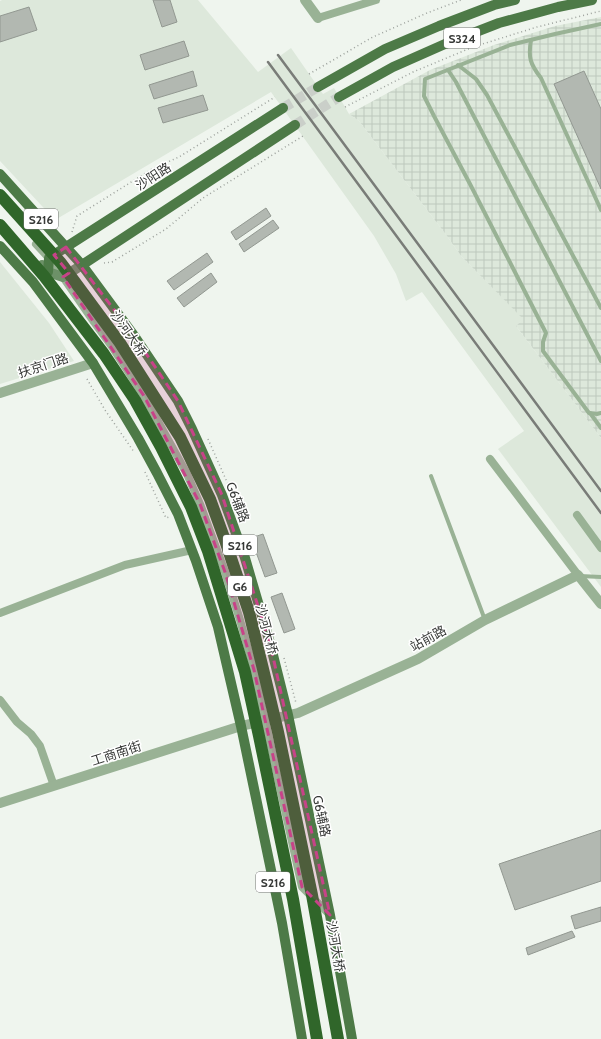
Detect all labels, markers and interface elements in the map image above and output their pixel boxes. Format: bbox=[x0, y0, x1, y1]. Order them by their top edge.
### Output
road number: S324 bbox=[444, 28, 480, 48]
street label: 沙阳路 bbox=[132, 159, 174, 193]
road number: S216 bbox=[24, 209, 58, 229]
street label: 沙河大桥 bbox=[108, 307, 150, 359]
street label: 扶京门路 bbox=[16, 349, 70, 381]
street label: G6辅路 bbox=[223, 479, 253, 525]
road number: S216 bbox=[223, 535, 257, 555]
road number: G6 bbox=[228, 576, 252, 596]
street label: 沙河大桥 bbox=[253, 602, 281, 656]
street label: 站前路 bbox=[407, 622, 449, 654]
street label: 工商南街 bbox=[89, 737, 143, 769]
street label: G6辅路 bbox=[310, 794, 334, 838]
road number: S216 bbox=[256, 872, 290, 892]
street label: 沙河大桥 bbox=[324, 919, 348, 973]

